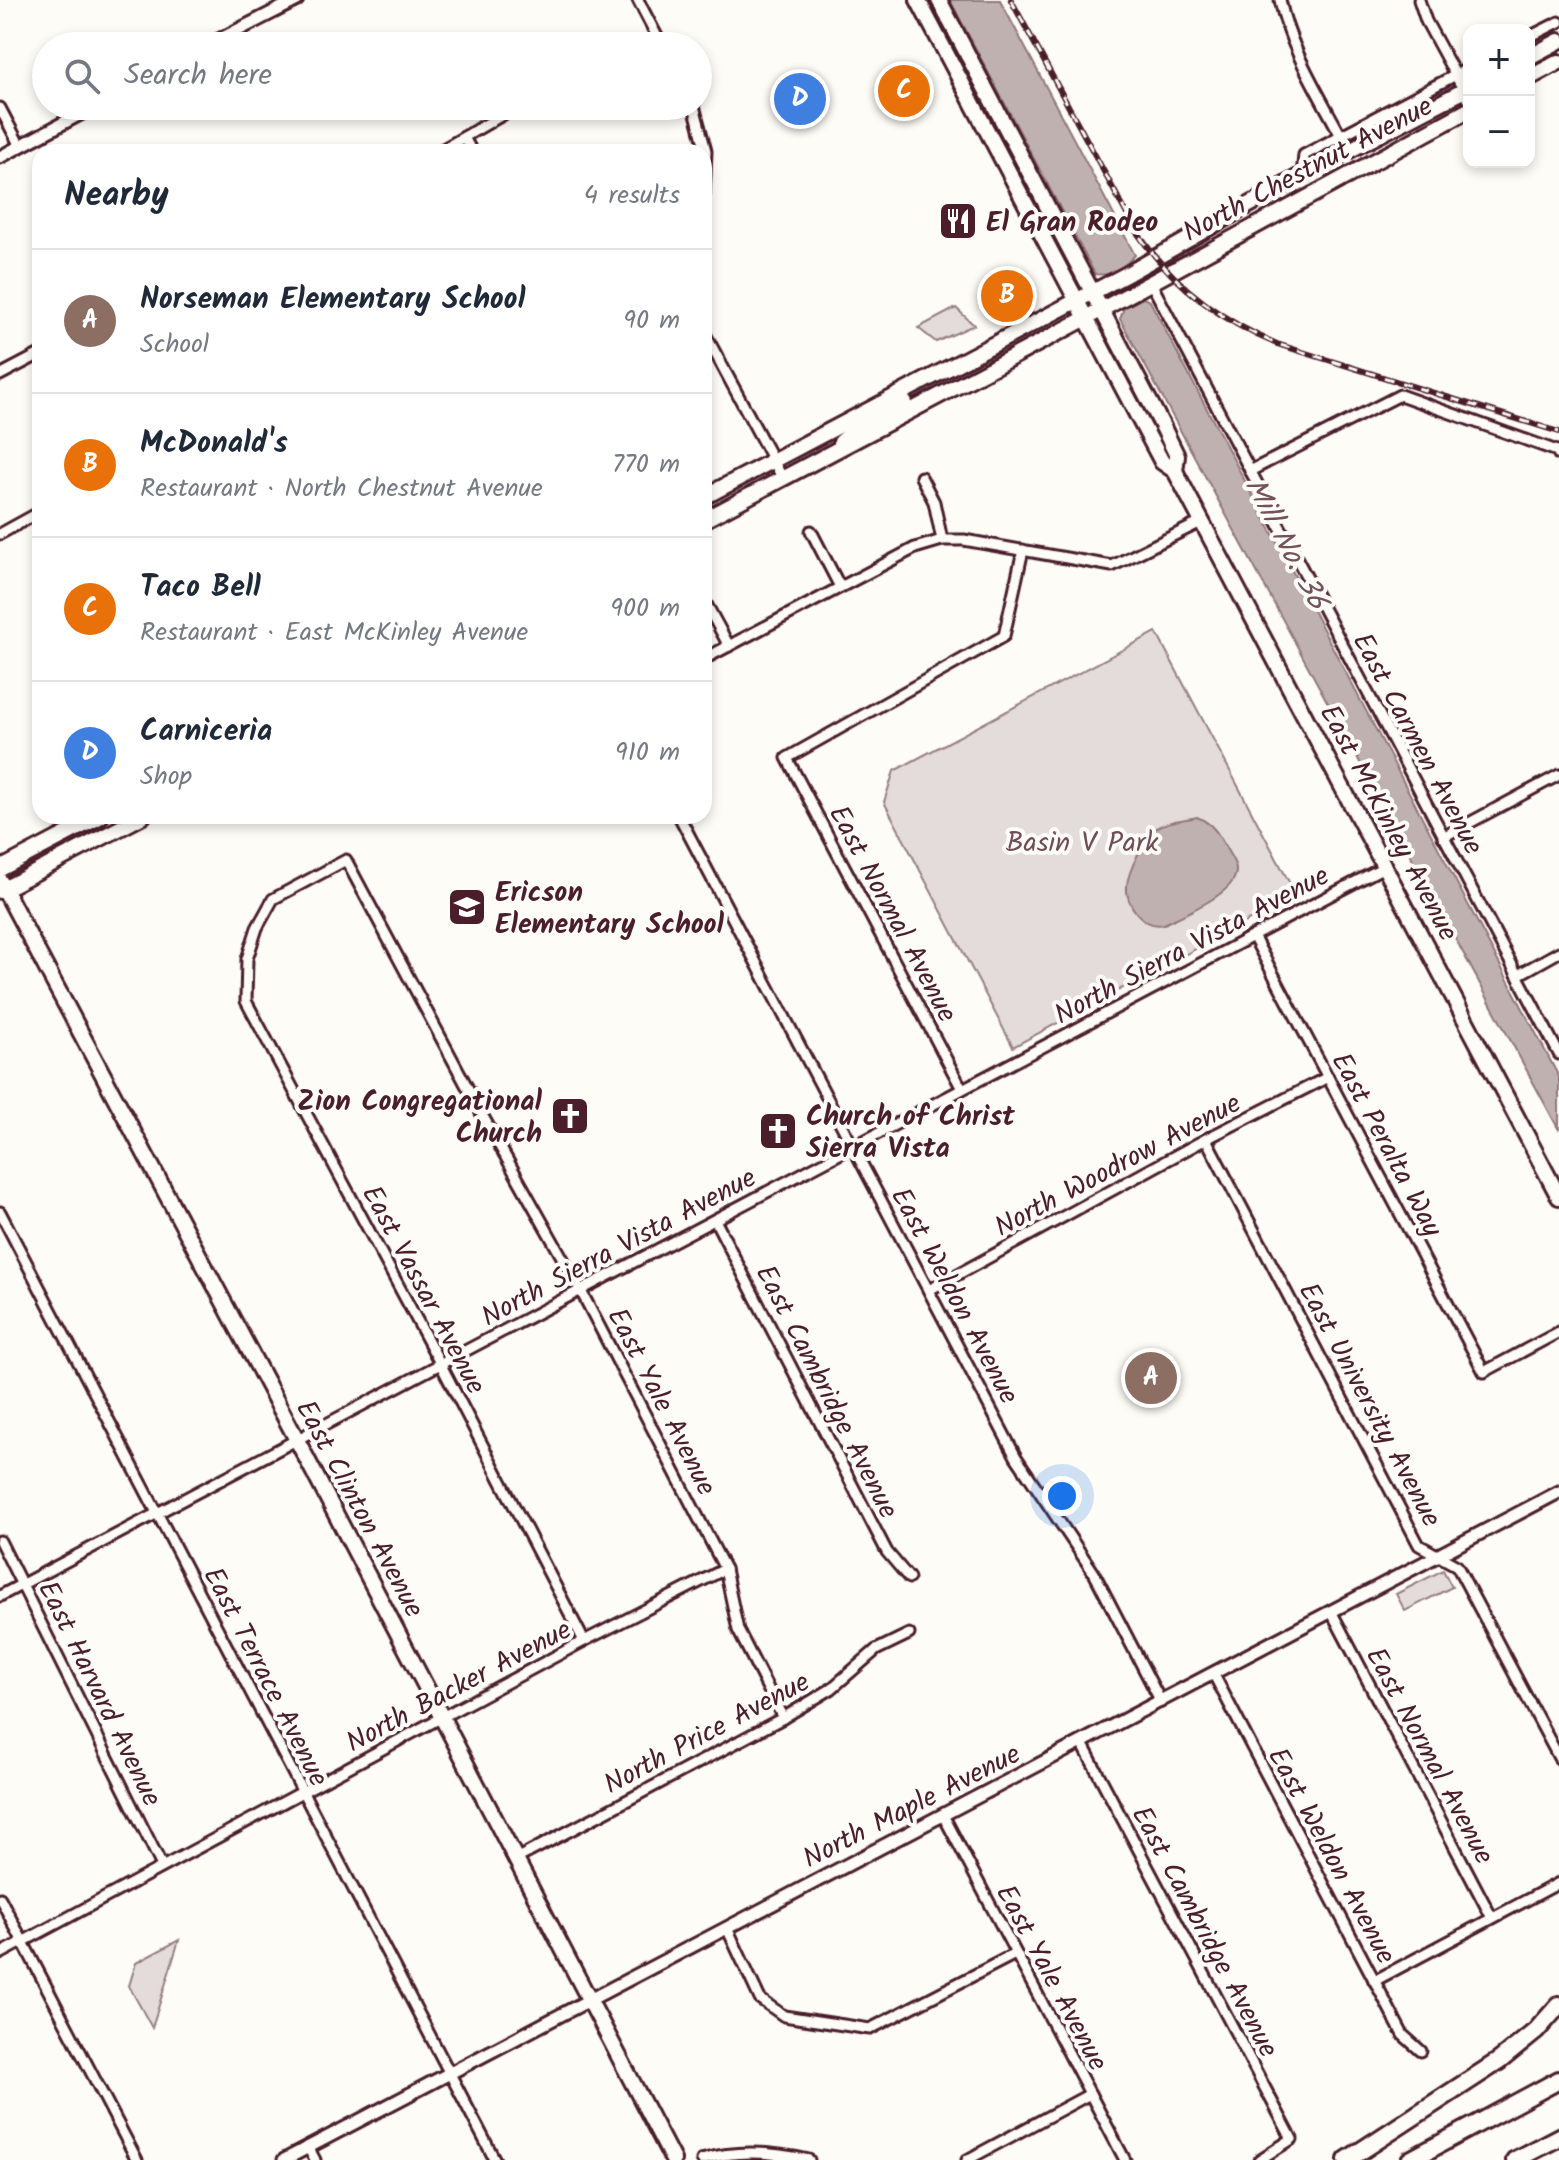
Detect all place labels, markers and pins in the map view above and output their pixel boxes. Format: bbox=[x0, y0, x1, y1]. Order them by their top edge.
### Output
pin: C bbox=[878, 61, 930, 121]
pin: D bbox=[774, 69, 826, 129]
restaurant icon: El Gran Rodeo bbox=[937, 200, 979, 242]
place label: El Gran Rodeo bbox=[986, 201, 1158, 246]
pin: B bbox=[981, 266, 1033, 326]
place label: Ericson Elementary School bbox=[495, 871, 724, 948]
school or university icon: Ericson Elementary School bbox=[446, 886, 488, 928]
place label: Zion Congregational Church bbox=[297, 1080, 543, 1157]
church icon: Zion Congregational Church bbox=[549, 1095, 591, 1137]
place label: Church of Christ Sierra Vista bbox=[806, 1095, 1015, 1172]
church icon: Church of Christ Sierra Vista bbox=[757, 1110, 799, 1152]
pin: A bbox=[1125, 1348, 1177, 1408]

